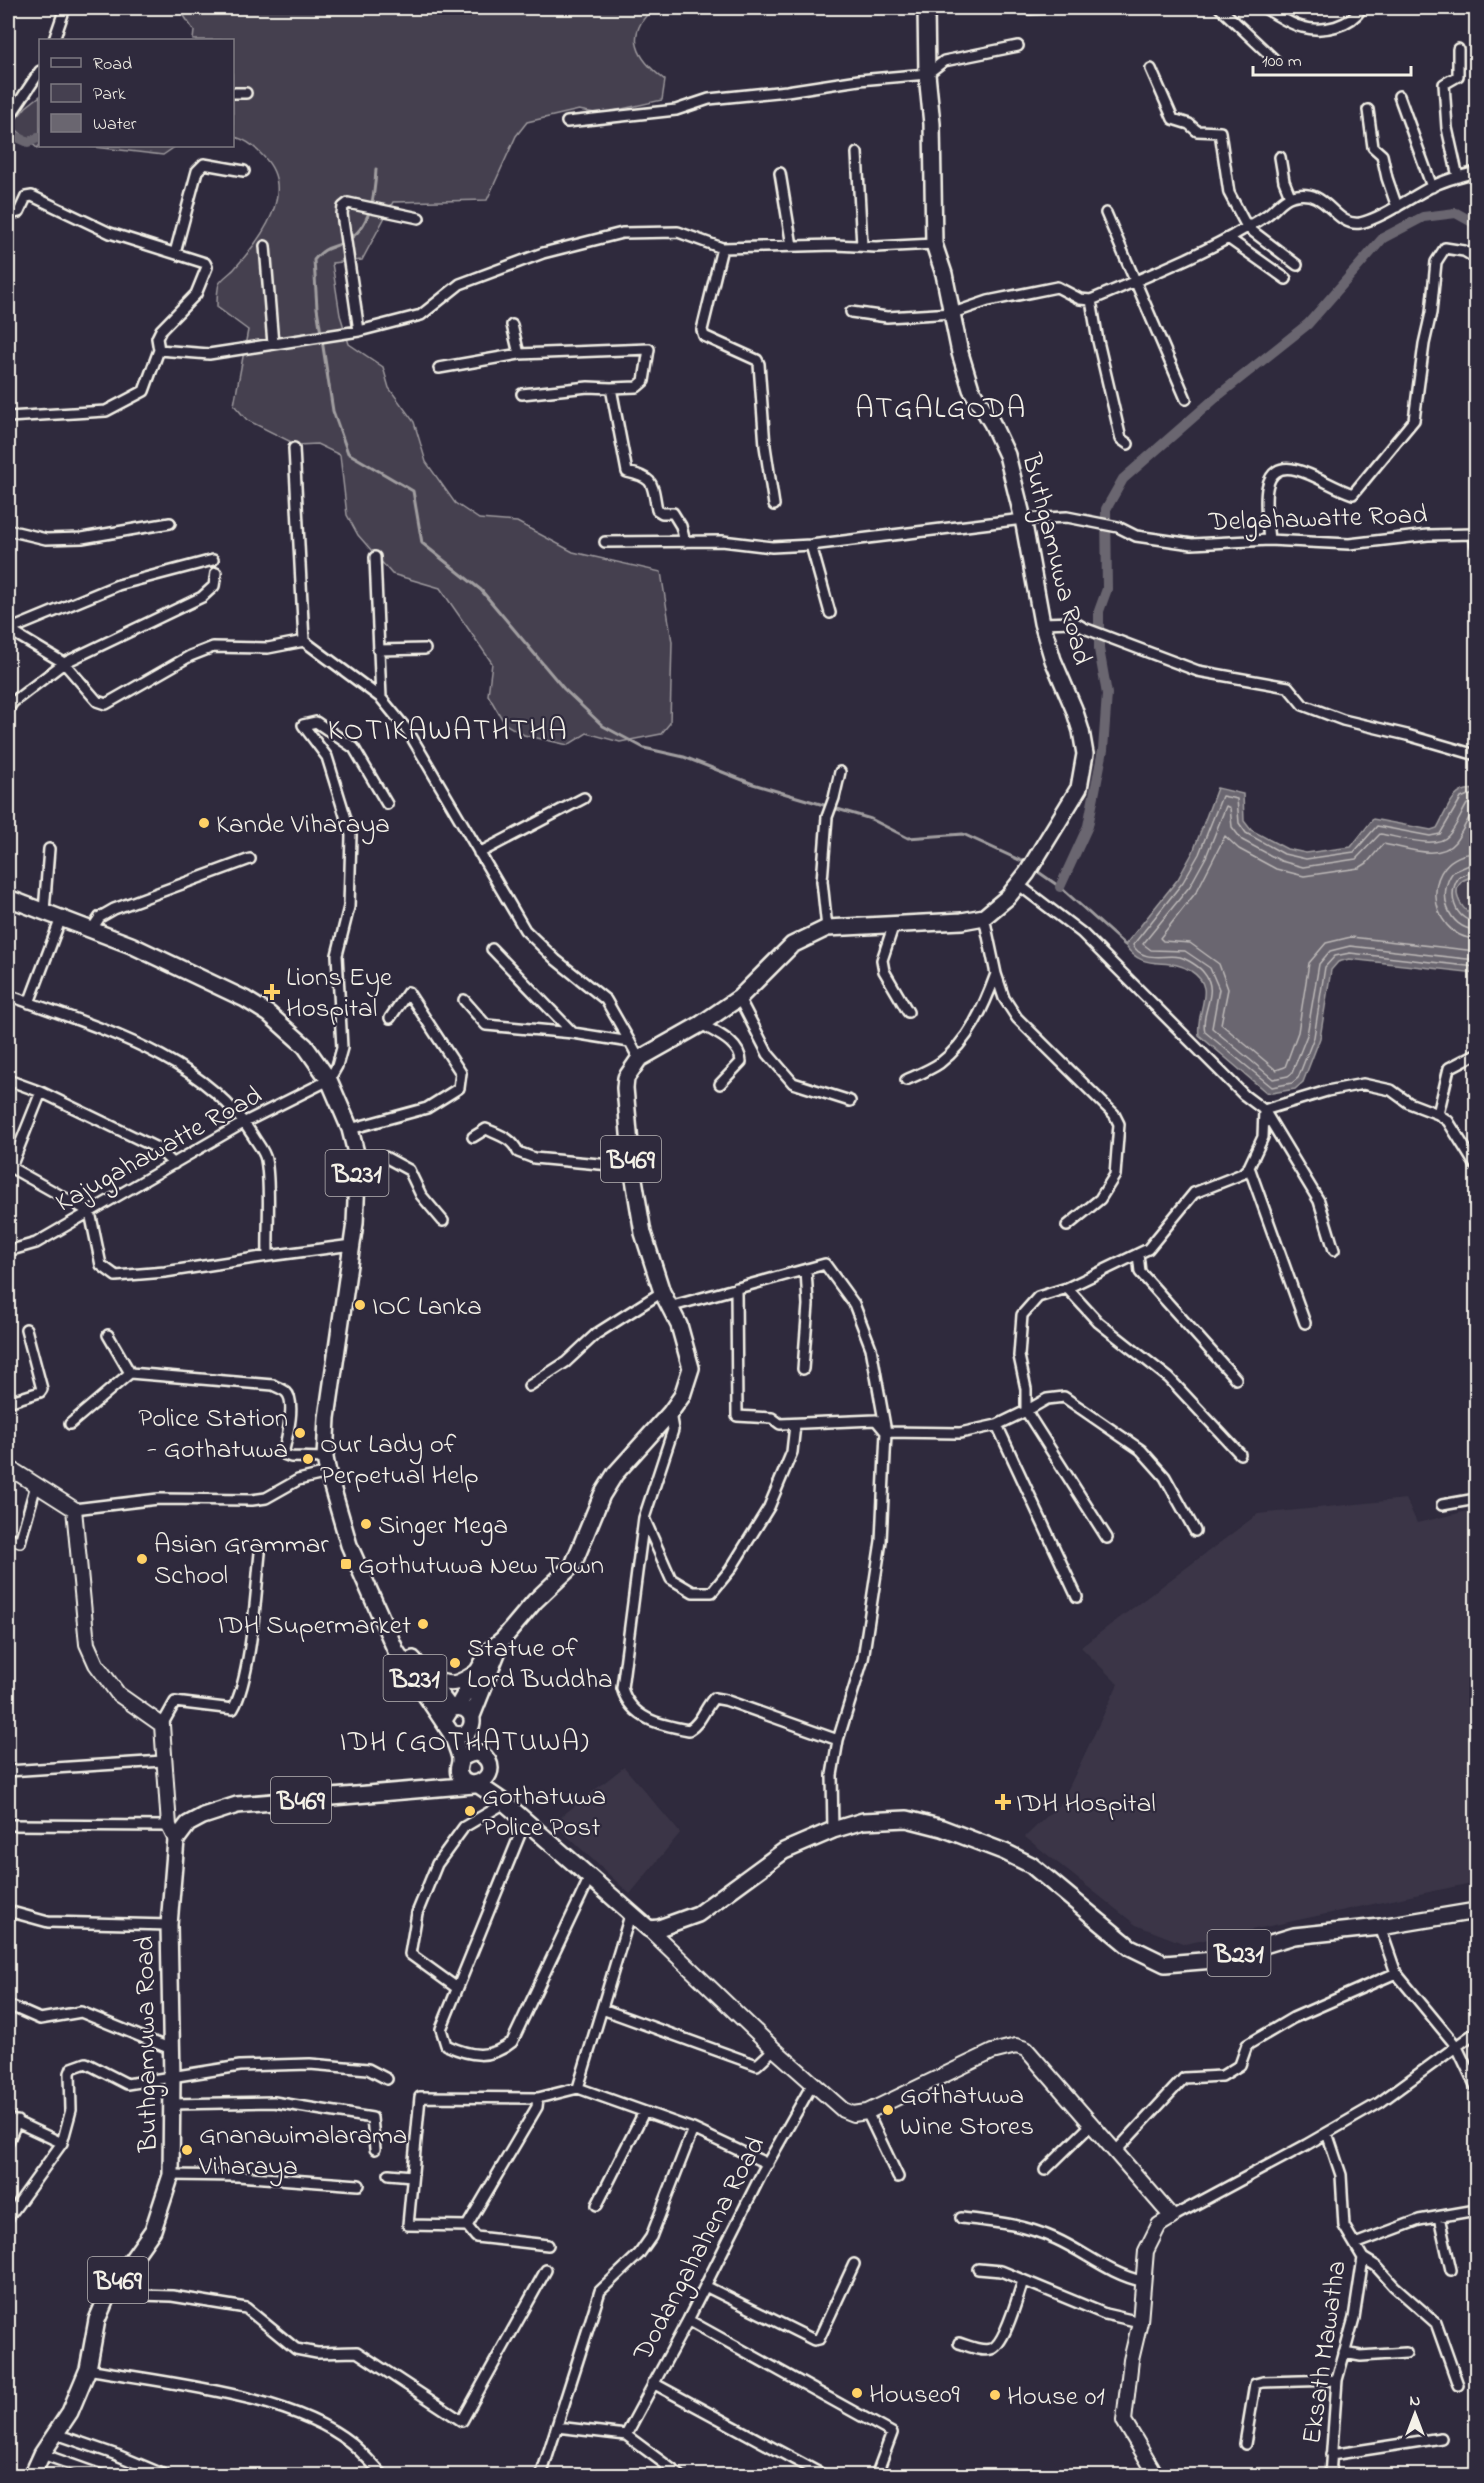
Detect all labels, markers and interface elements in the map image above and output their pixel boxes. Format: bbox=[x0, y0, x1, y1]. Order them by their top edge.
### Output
legend bbox=[39, 39, 234, 147]
scale bar bbox=[1253, 39, 1410, 77]
text: 100 m bbox=[1262, 49, 1302, 75]
text: Road bbox=[93, 52, 132, 78]
text: Park bbox=[93, 82, 126, 108]
text: Water bbox=[93, 112, 137, 138]
district label: ATGALGODA bbox=[855, 388, 1027, 432]
street label: Buthgamuwa Road bbox=[1010, 449, 1101, 669]
street label: Delgahawatte Road bbox=[1207, 496, 1428, 543]
district label: KOTIKAWATHTHA bbox=[328, 710, 568, 754]
place label: Kande Viharaya bbox=[216, 806, 390, 845]
marker: Kande Viharaya bbox=[197, 816, 211, 830]
place label: Lions Eye Hospital bbox=[286, 959, 393, 1029]
marker: Lions Eye Hospital bbox=[263, 983, 281, 1001]
street label: Kajugahawatte Road bbox=[49, 1077, 270, 1223]
road number: B469 bbox=[601, 1136, 661, 1182]
road number: B231 bbox=[326, 1150, 388, 1196]
place label: IOC Lanka bbox=[372, 1288, 482, 1327]
marker: IOC Lanka bbox=[353, 1298, 367, 1312]
place label: Police Station - Gothatuwa bbox=[138, 1400, 288, 1470]
marker: Police Station - Gothatuwa bbox=[293, 1426, 307, 1440]
place label: Our Lady of Perpetual Help bbox=[320, 1426, 479, 1496]
marker: Our Lady of Perpetual Help bbox=[301, 1452, 315, 1466]
place label: Singer Mega bbox=[378, 1507, 508, 1546]
marker: Singer Mega bbox=[359, 1517, 373, 1531]
place label: Asian Grammar School bbox=[154, 1526, 329, 1596]
place label: Gothutuwa New Town bbox=[358, 1547, 604, 1586]
marker: Asian Grammar School bbox=[135, 1552, 149, 1566]
marker: Gothutuwa New Town bbox=[339, 1557, 353, 1571]
place label: IDH Supermarket bbox=[218, 1607, 411, 1646]
marker: IDH Supermarket bbox=[416, 1617, 430, 1631]
place label: Statue of Lord Buddha bbox=[467, 1630, 613, 1700]
road number: B231 bbox=[384, 1655, 446, 1701]
marker: Statue of Lord Buddha bbox=[448, 1656, 462, 1670]
district label: IDH (GOTHATUWA) bbox=[340, 1723, 590, 1764]
road number: B469 bbox=[271, 1777, 331, 1823]
place label: Gothatuwa Police Post bbox=[482, 1778, 606, 1848]
place label: IDH Hospital bbox=[1016, 1785, 1156, 1824]
marker: IDH Hospital bbox=[994, 1793, 1012, 1811]
marker: Gothatuwa Police Post bbox=[463, 1804, 477, 1818]
road number: B231 bbox=[1208, 1930, 1270, 1976]
street label: Buthgamuwa Road bbox=[126, 1936, 169, 2153]
place label: Gothatuwa Wine Stores bbox=[900, 2077, 1034, 2147]
marker: Gothatuwa Wine Stores bbox=[881, 2103, 895, 2117]
place label: Gnanawimalarama Viharaya bbox=[198, 2117, 407, 2187]
street label: Dodangahahena Road bbox=[624, 2130, 776, 2369]
marker: Gnanawimalarama Viharaya bbox=[180, 2143, 194, 2157]
road number: B469 bbox=[88, 2257, 148, 2303]
street label: Eksath Mawatha bbox=[1293, 2258, 1358, 2447]
place label: House09 bbox=[869, 2376, 960, 2415]
place label: House 01 bbox=[1007, 2378, 1105, 2417]
north arrow bbox=[1385, 2384, 1445, 2444]
marker: House09 bbox=[850, 2386, 864, 2400]
marker: House 01 bbox=[988, 2388, 1002, 2402]
text: N bbox=[1410, 2389, 1421, 2413]

